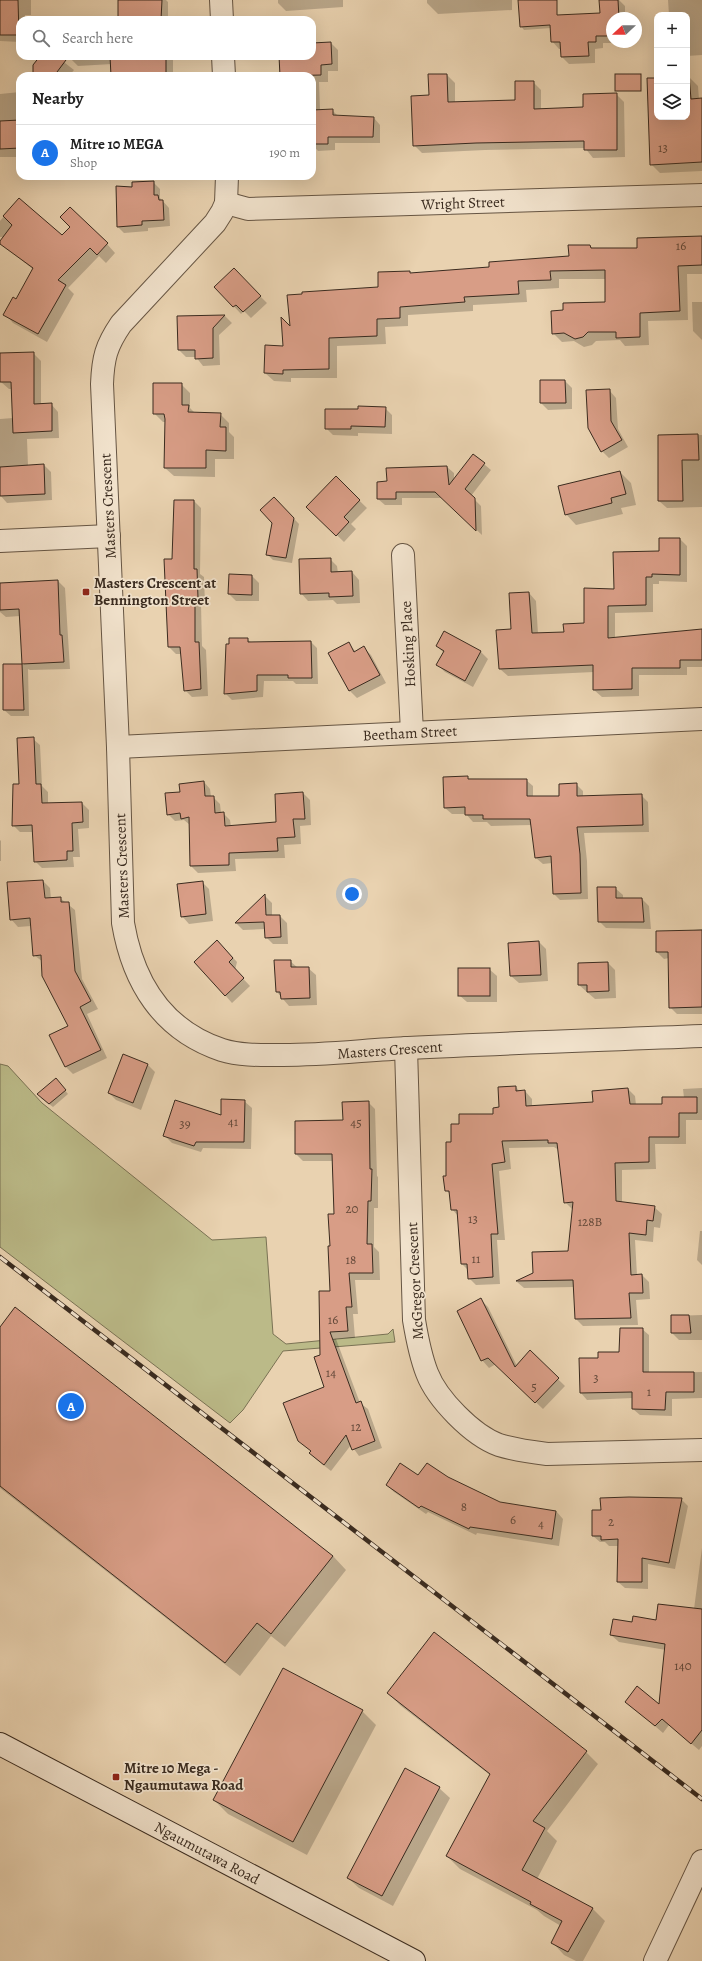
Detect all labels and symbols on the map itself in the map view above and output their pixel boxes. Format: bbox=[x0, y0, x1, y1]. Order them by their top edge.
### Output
north arrow bbox=[606, 12, 642, 48]
house number: 13 bbox=[658, 139, 668, 156]
street label: Wright Street bbox=[420, 192, 505, 214]
house number: 16 bbox=[676, 237, 686, 254]
street label: Masters Crescent bbox=[95, 453, 121, 559]
place label: Masters Crescent at Bennington Street bbox=[94, 573, 216, 610]
marker: Masters Crescent at Bennington Street bbox=[81, 587, 91, 597]
street label: Hosking Place bbox=[396, 600, 420, 688]
street label: Beetham Street bbox=[362, 721, 458, 745]
street label: Masters Crescent bbox=[110, 813, 134, 919]
your location bbox=[342, 884, 362, 904]
street label: Masters Crescent bbox=[337, 1036, 443, 1064]
house number: 41 bbox=[228, 1113, 239, 1130]
house number: 45 bbox=[350, 1114, 362, 1131]
house number: 39 bbox=[179, 1115, 191, 1132]
house number: 20 bbox=[345, 1200, 359, 1217]
house number: 13 bbox=[468, 1210, 478, 1227]
house number: 128B bbox=[578, 1213, 603, 1230]
street label: McGregor Crescent bbox=[402, 1222, 428, 1340]
house number: 11 bbox=[472, 1250, 481, 1267]
house number: 18 bbox=[346, 1251, 356, 1268]
house number: 16 bbox=[328, 1311, 338, 1328]
house number: 14 bbox=[326, 1364, 336, 1381]
house number: 3 bbox=[593, 1369, 599, 1386]
house number: 5 bbox=[531, 1378, 537, 1395]
house number: 1 bbox=[647, 1383, 652, 1400]
pin: A bbox=[58, 1391, 84, 1421]
house number: 12 bbox=[351, 1418, 361, 1435]
house number: 8 bbox=[461, 1498, 467, 1515]
house number: 6 bbox=[510, 1511, 516, 1528]
house number: 2 bbox=[608, 1513, 614, 1530]
house number: 4 bbox=[538, 1515, 544, 1532]
house number: 140 bbox=[674, 1657, 692, 1674]
place label: Mitre 10 Mega - Ngaumutawa Road bbox=[124, 1758, 244, 1795]
marker: Mitre 10 Mega - Ngaumutawa Road bbox=[111, 1772, 121, 1782]
street label: Ngaumutawa Road bbox=[151, 1817, 264, 1890]

